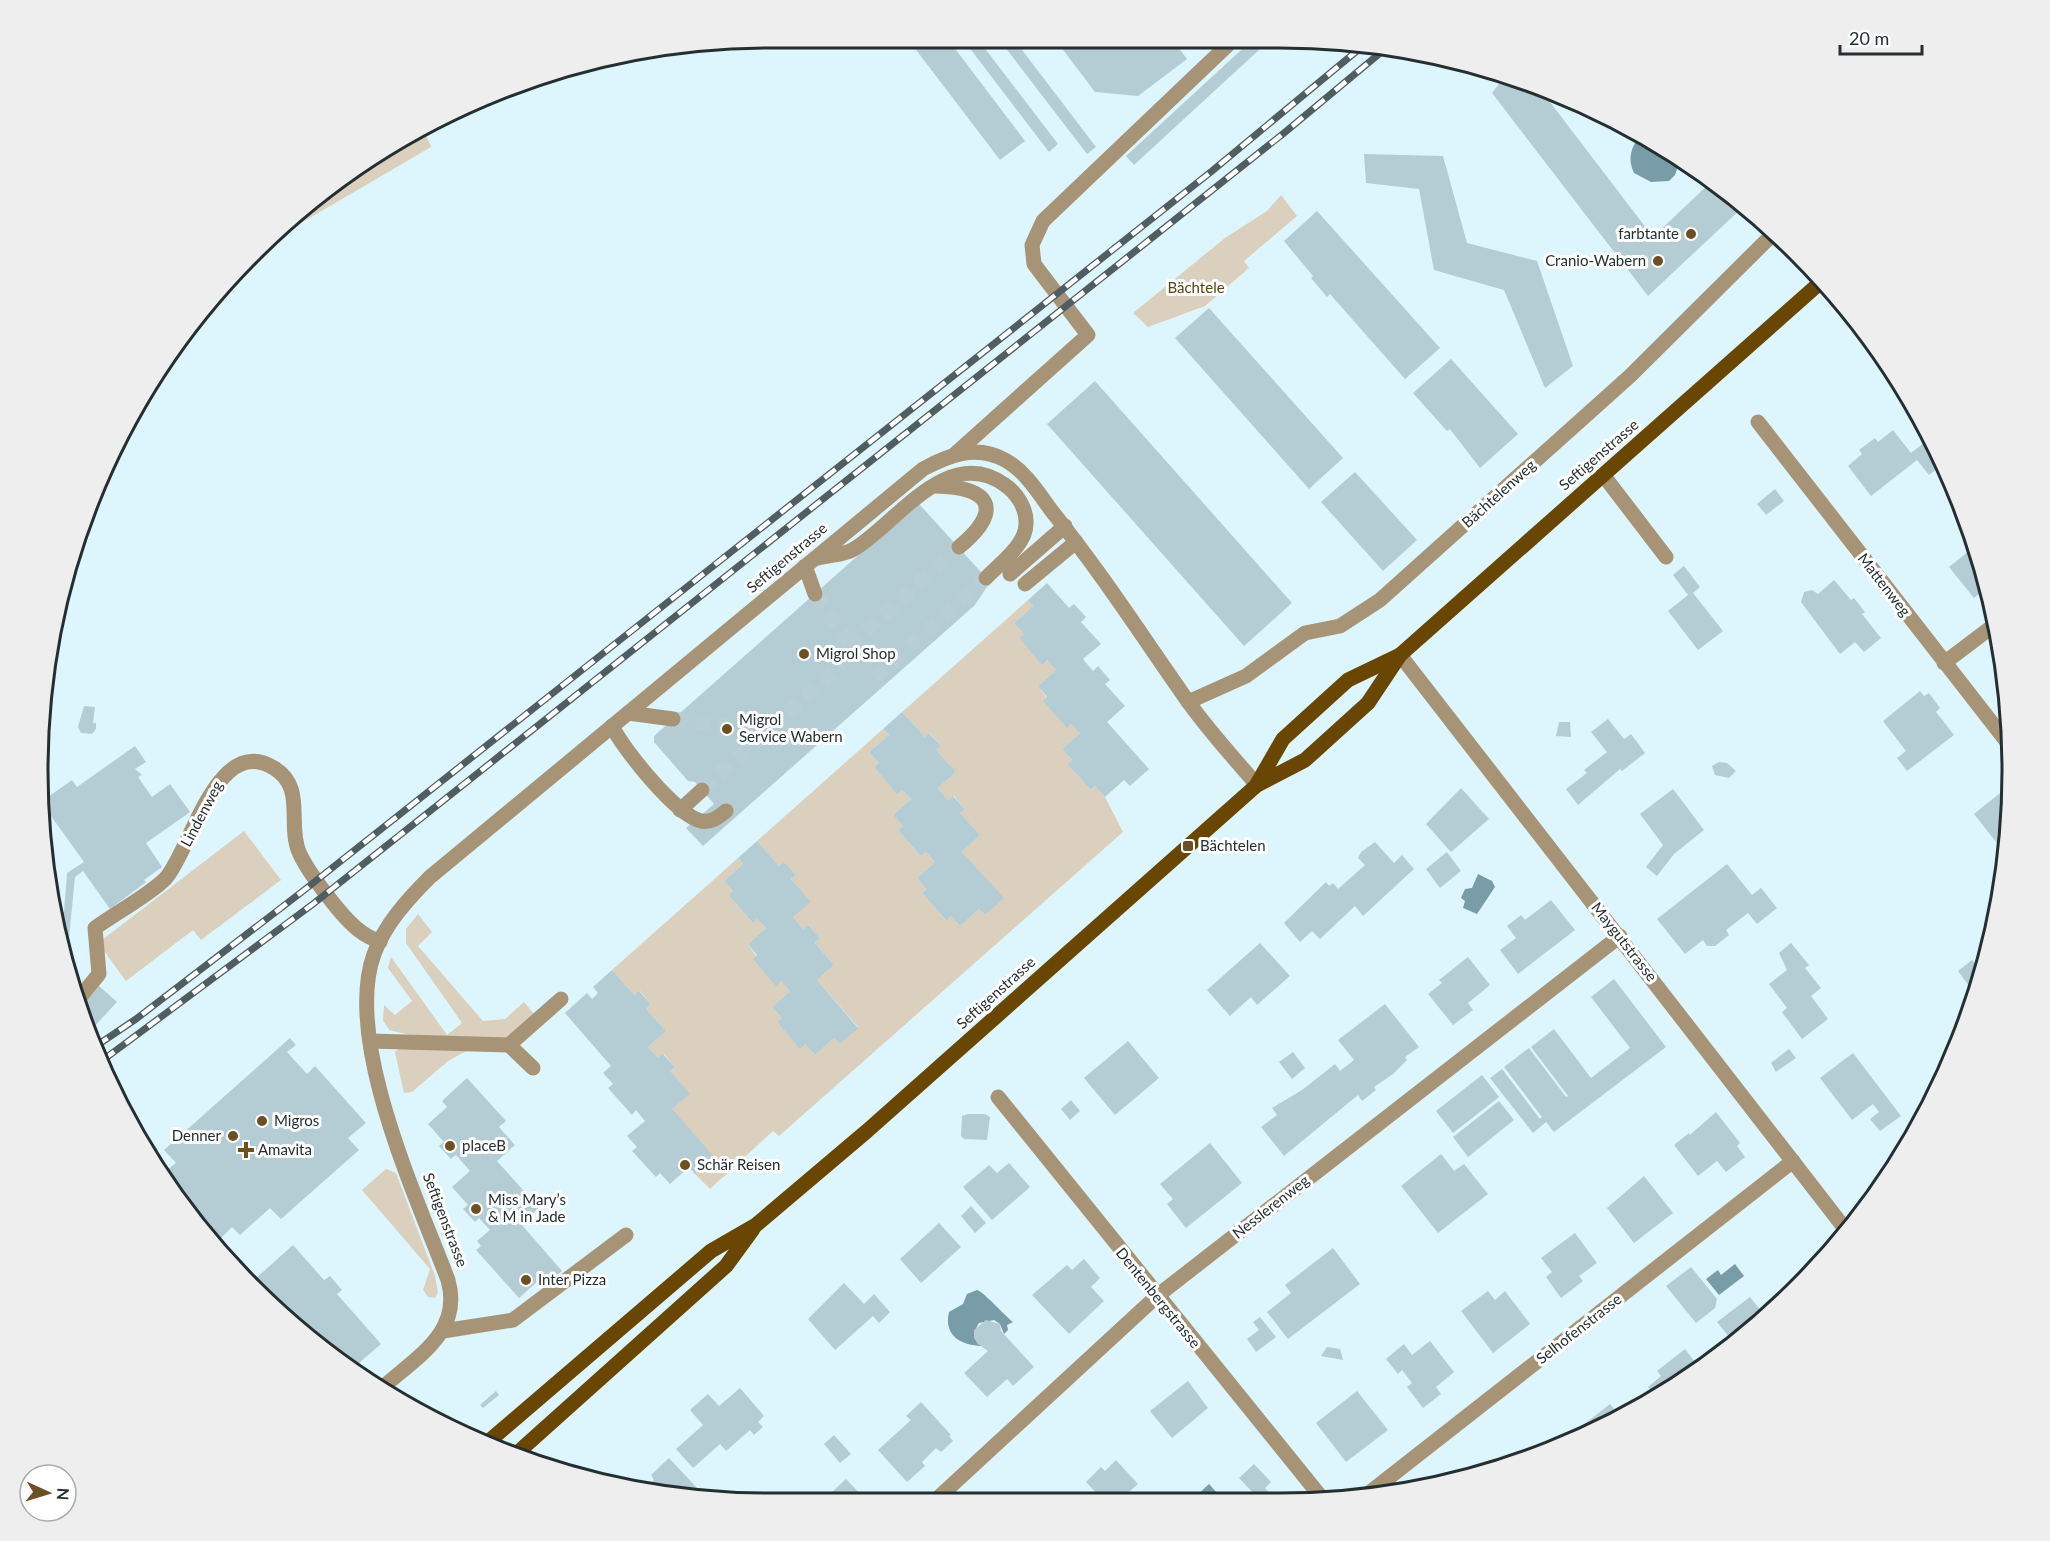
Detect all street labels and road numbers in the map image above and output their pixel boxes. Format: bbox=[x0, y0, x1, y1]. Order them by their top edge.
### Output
street label: Seftigenstrasse bbox=[1555, 415, 1642, 494]
street label: Bächtelenweg bbox=[1458, 455, 1539, 531]
street label: Seftigenstrasse bbox=[743, 518, 830, 596]
street label: Mattenweg bbox=[1855, 549, 1915, 620]
street label: Lindenweg bbox=[176, 777, 226, 849]
street label: Maygutstrasse bbox=[1588, 898, 1661, 985]
street label: Seftigenstrasse bbox=[952, 952, 1038, 1032]
street label: Seftigenstrasse bbox=[420, 1170, 472, 1269]
street label: Nesslerenweg bbox=[1228, 1171, 1312, 1242]
street label: Dentenbergstrasse bbox=[1113, 1243, 1205, 1351]
street label: Selhofenstrasse bbox=[1532, 1289, 1625, 1367]

